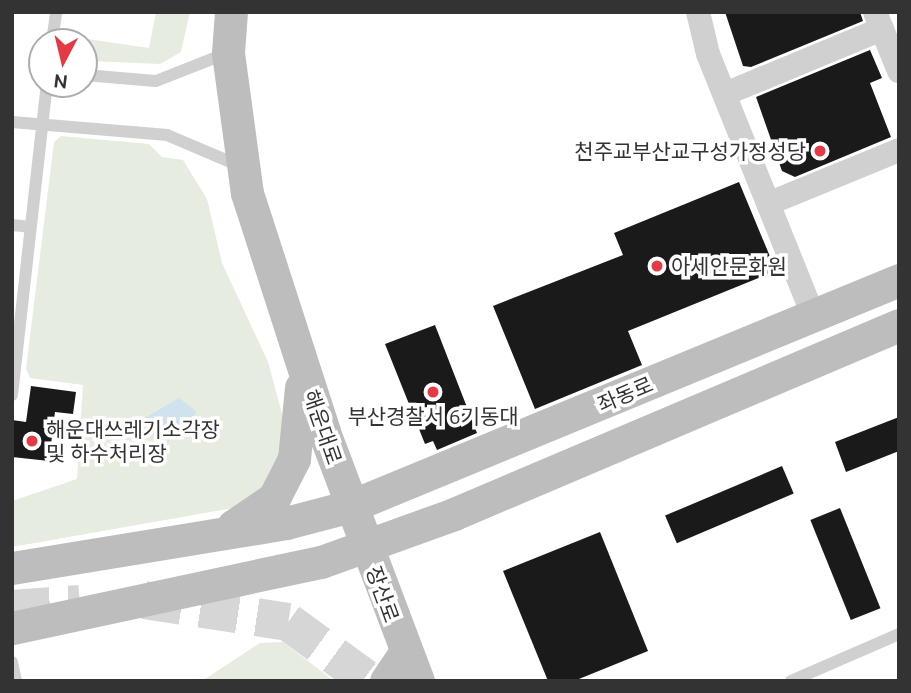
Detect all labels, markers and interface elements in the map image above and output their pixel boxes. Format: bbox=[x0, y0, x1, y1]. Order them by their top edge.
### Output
north arrow bbox=[28, 28, 98, 98]
text: N bbox=[52, 70, 69, 94]
place label: 천주교부산교구성가정성당 bbox=[574, 138, 806, 164]
marker: 천주교부산교구성가정성당 bbox=[812, 143, 828, 159]
place label: 아세안문화원 bbox=[671, 253, 787, 279]
marker: 아세안문화원 bbox=[649, 258, 665, 274]
street label: 좌동로 bbox=[593, 371, 657, 417]
marker: 부산경찰서 6기동대 bbox=[425, 384, 441, 400]
street label: 해운대로 bbox=[299, 386, 347, 468]
place label: 부산경찰서 6기동대 bbox=[347, 403, 519, 429]
place label: 해운대쓰레기소각장 및 하수처리장 bbox=[46, 416, 220, 466]
marker: 해운대쓰레기소각장 및 하수처리장 bbox=[24, 433, 40, 449]
street label: 장산로 bbox=[361, 562, 405, 626]

